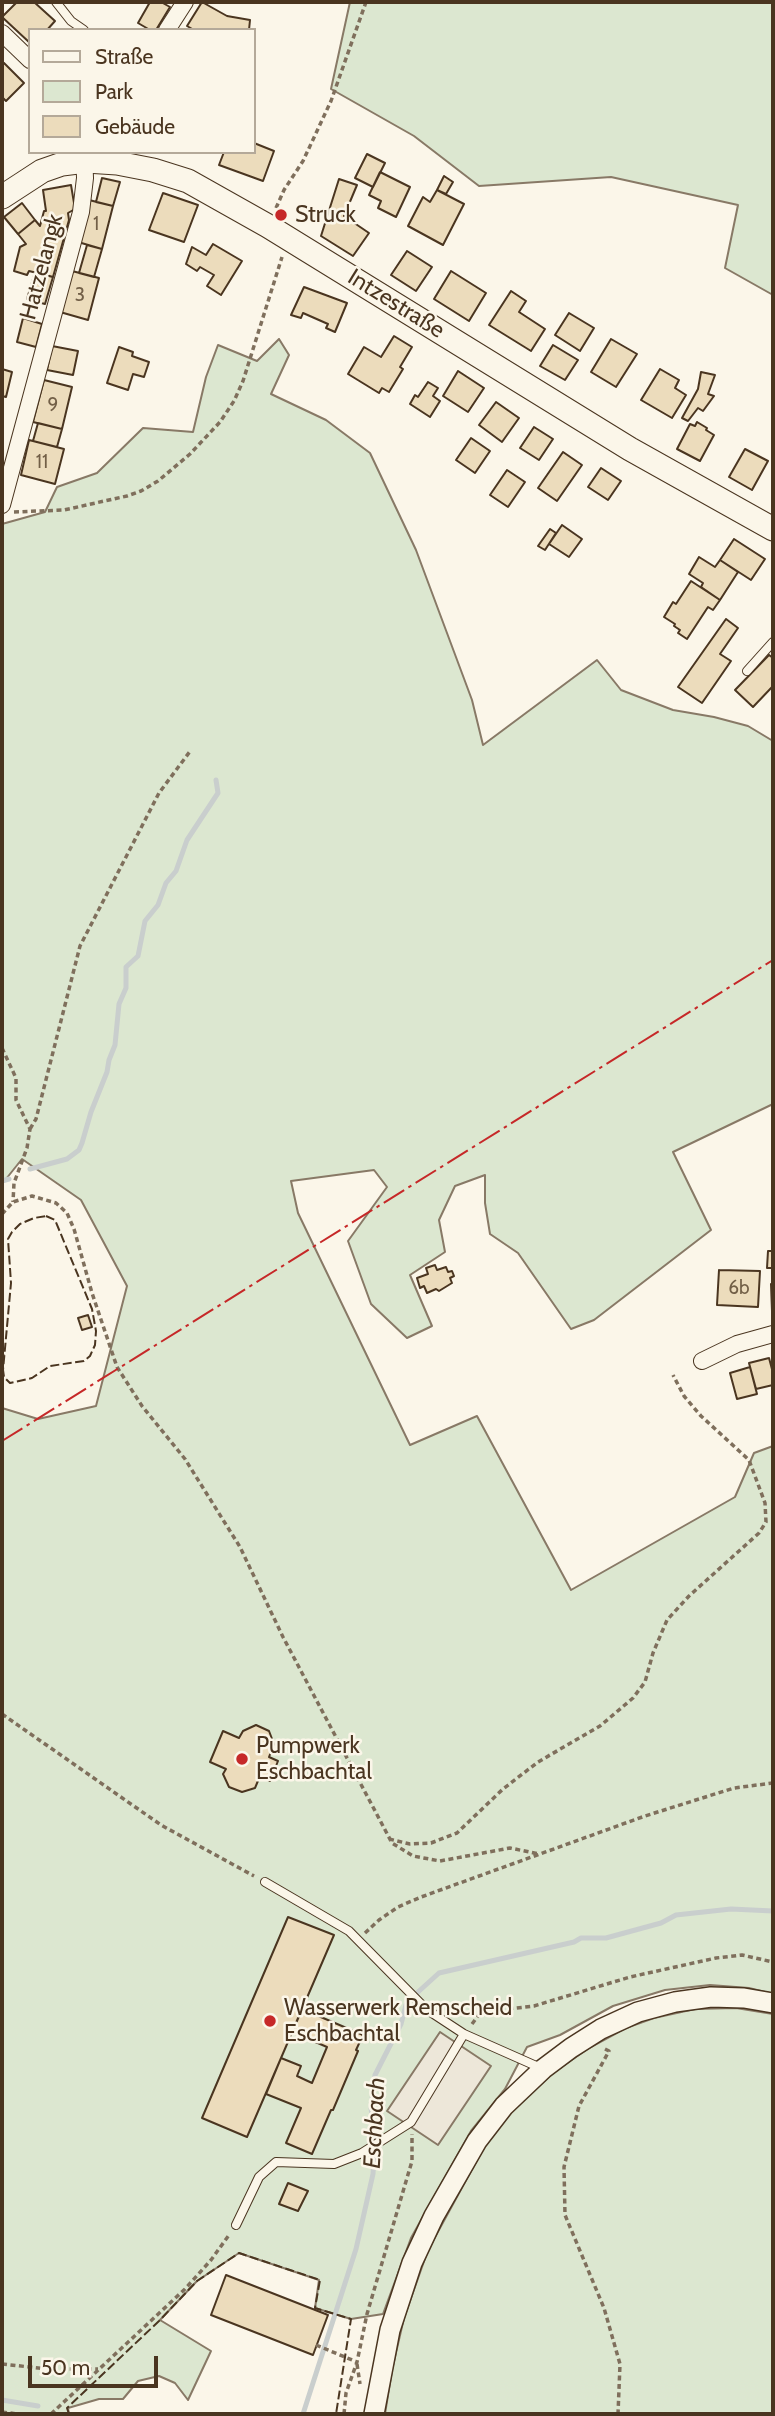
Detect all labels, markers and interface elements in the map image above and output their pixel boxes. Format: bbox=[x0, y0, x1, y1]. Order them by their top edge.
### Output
legend bbox=[28, 28, 256, 154]
text: Straße bbox=[95, 44, 153, 69]
text: Park bbox=[95, 79, 133, 104]
text: Gebäude bbox=[95, 114, 175, 139]
place label: Struck bbox=[295, 201, 356, 229]
marker: Struck bbox=[273, 207, 289, 223]
street label: Hatzelangk bbox=[15, 211, 69, 323]
house number: 1 bbox=[93, 213, 99, 235]
street label: Intzestraße bbox=[343, 263, 449, 345]
house number: 3 bbox=[75, 284, 85, 306]
house number: 9 bbox=[48, 394, 58, 416]
house number: 11 bbox=[36, 451, 48, 473]
house number: 6b bbox=[728, 1277, 750, 1299]
place label: Pumpwerk Eschbachtal bbox=[256, 1732, 372, 1786]
marker: Pumpwerk Eschbachtal bbox=[234, 1751, 250, 1767]
place label: Wasserwerk Remscheid Eschbachtal bbox=[284, 1994, 512, 2048]
marker: Wasserwerk Remscheid Eschbachtal bbox=[262, 2013, 278, 2029]
water label: Eschbach bbox=[358, 2077, 392, 2169]
scale bar bbox=[32, 2342, 161, 2386]
text: 50 m bbox=[41, 2355, 90, 2380]

